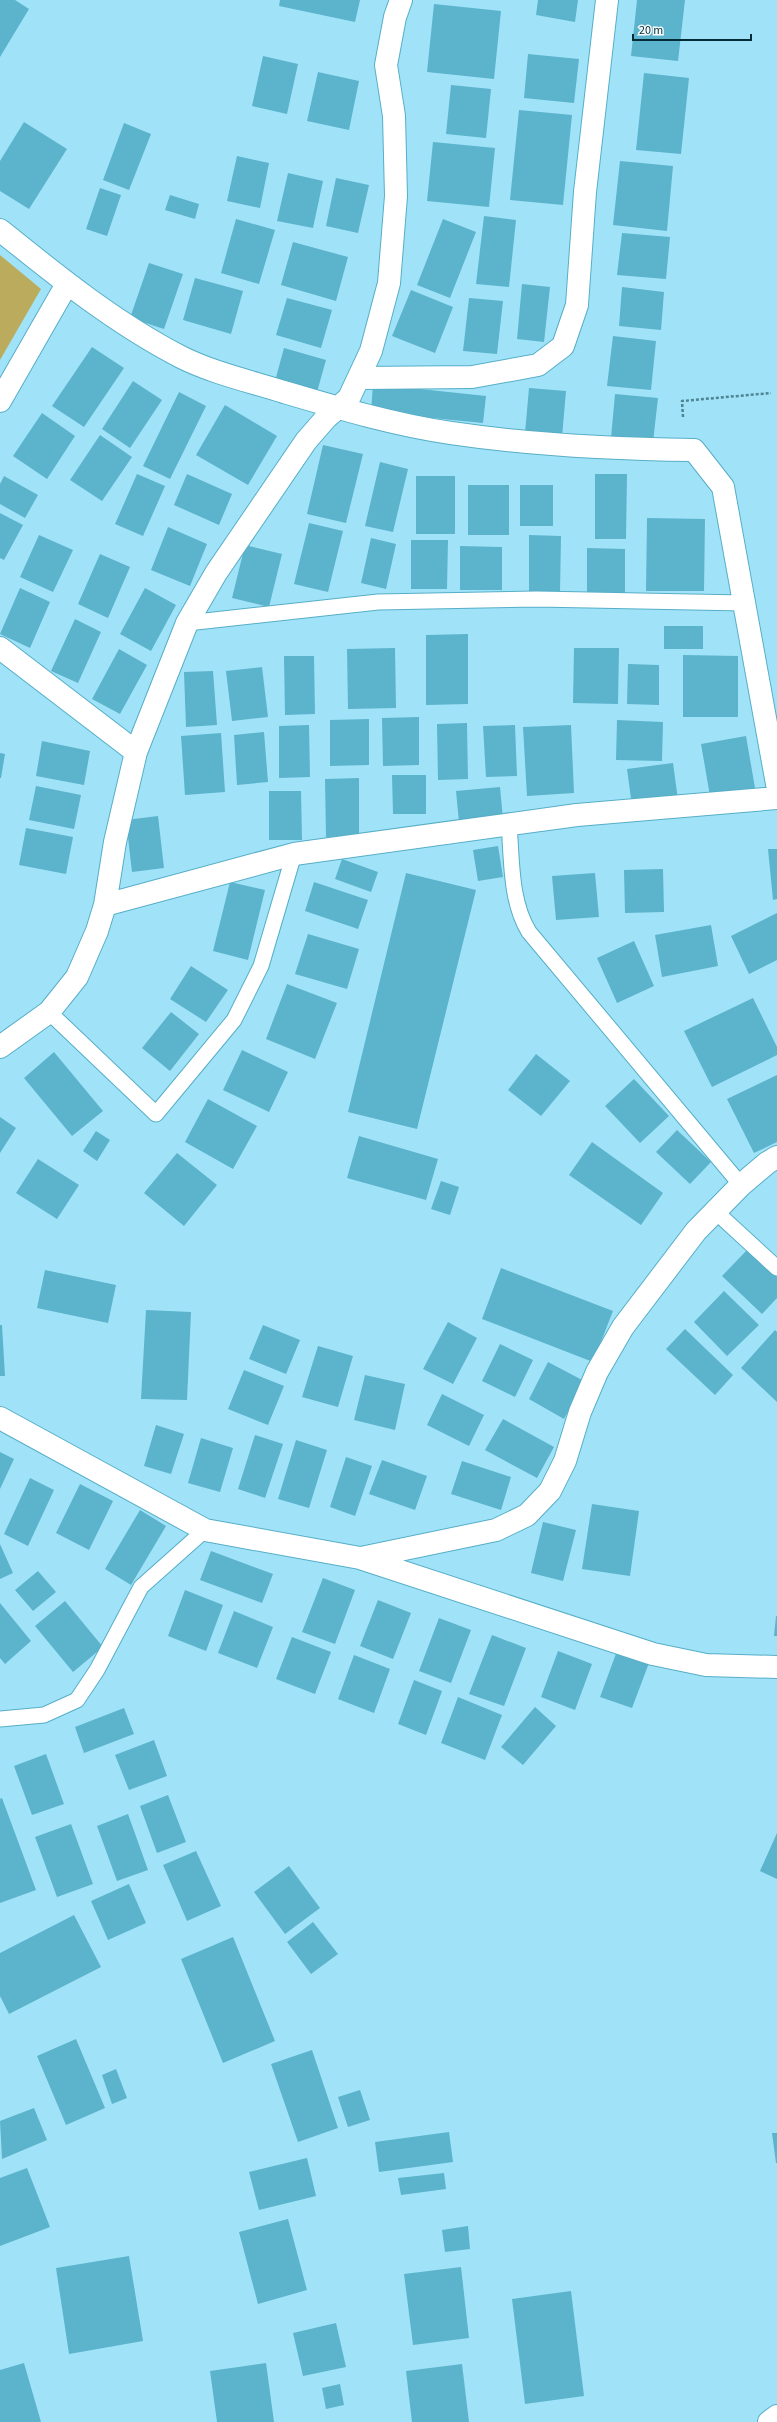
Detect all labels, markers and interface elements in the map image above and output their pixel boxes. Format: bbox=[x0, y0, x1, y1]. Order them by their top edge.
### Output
scale bar bbox=[633, 16, 751, 42]
text: 20 m bbox=[639, 22, 663, 39]

